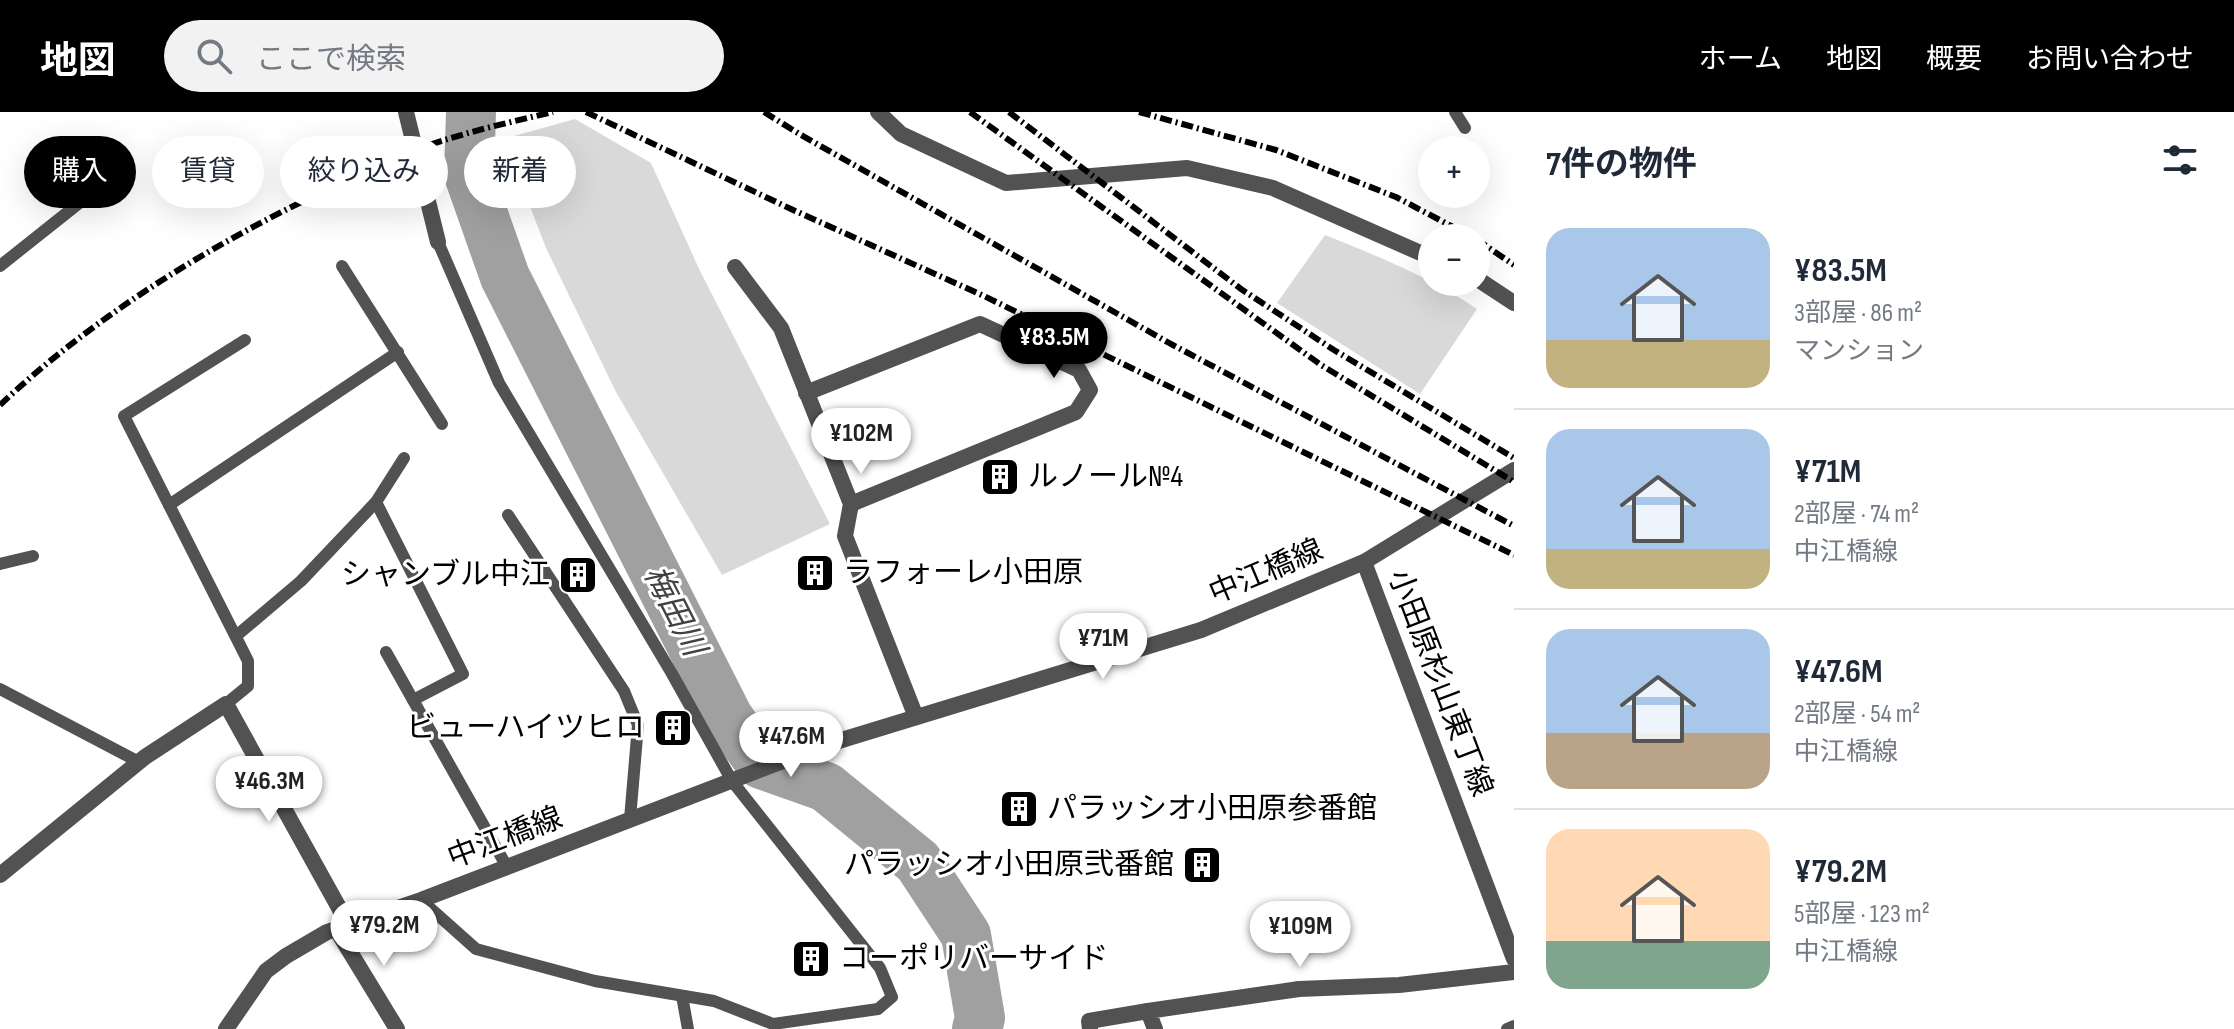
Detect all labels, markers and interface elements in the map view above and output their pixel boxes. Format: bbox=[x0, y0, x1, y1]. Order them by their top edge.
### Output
search box bbox=[164, 20, 724, 92]
icon: search bbox=[192, 34, 236, 78]
text: 地図 bbox=[40, 39, 116, 84]
text: ここで検索 bbox=[256, 42, 406, 78]
text: ホーム bbox=[1699, 43, 1782, 76]
text: 地図 bbox=[1826, 43, 1882, 76]
text: 概要 bbox=[1926, 43, 1982, 76]
text: お問い合わせ bbox=[2026, 43, 2194, 76]
chip: 購入 bbox=[24, 136, 136, 208]
chip: 賃貸 bbox=[152, 136, 264, 208]
chip: 絞り込み bbox=[280, 136, 448, 208]
chip: 新着 bbox=[464, 136, 576, 208]
map controls bbox=[1418, 136, 1490, 296]
button: + bbox=[1418, 136, 1490, 208]
icon: filters bbox=[2158, 138, 2202, 182]
text: 7件の物件 bbox=[1546, 144, 1697, 185]
button: − bbox=[1418, 224, 1490, 296]
text: ¥83.5M bbox=[1794, 250, 1887, 291]
icon: home bbox=[1610, 260, 1706, 356]
text: 3部屋 · 86 m² bbox=[1794, 298, 1922, 329]
pin: ¥83.5M bbox=[989, 312, 1119, 380]
text: ¥83.5M bbox=[1019, 322, 1089, 353]
text: マンション bbox=[1794, 336, 1924, 367]
pin: ¥102M bbox=[805, 408, 917, 476]
text: ¥102M bbox=[829, 418, 893, 449]
text: ¥71M bbox=[1794, 451, 1861, 492]
building icon: ルノール№4 bbox=[979, 456, 1021, 498]
place label: ルノール№4 bbox=[1028, 459, 1183, 495]
icon: home bbox=[1610, 461, 1706, 557]
text: 2部屋 · 74 m² bbox=[1794, 499, 1919, 530]
street label: 中江橋線 bbox=[1204, 532, 1328, 612]
text: 中江橋線 bbox=[1794, 537, 1898, 568]
building icon: ラフォーレ小田原 bbox=[794, 552, 836, 594]
building icon: シャンブル中江 bbox=[557, 554, 599, 596]
place label: ラフォーレ小田原 bbox=[843, 555, 1083, 591]
place label: シャンブル中江 bbox=[341, 557, 550, 593]
water label: 梅田川 bbox=[635, 559, 715, 665]
street label: 小田原杉山東丁線 bbox=[1380, 565, 1500, 801]
pin: ¥71M bbox=[1056, 613, 1150, 681]
text: ¥71M bbox=[1077, 623, 1129, 654]
text: ¥47.6M bbox=[1794, 651, 1883, 692]
icon: home bbox=[1610, 661, 1706, 757]
text: 2部屋 · 54 m² bbox=[1794, 699, 1920, 730]
building icon: ビューハイツヒロ bbox=[652, 707, 694, 749]
place label: ビューハイツヒロ bbox=[406, 710, 645, 746]
pin: ¥47.6M bbox=[726, 711, 856, 779]
text: ¥47.6M bbox=[757, 721, 825, 752]
text: 中江橋線 bbox=[1794, 737, 1898, 768]
pin: ¥46.3M bbox=[204, 756, 334, 824]
text: ¥46.3M bbox=[234, 766, 304, 797]
building icon: パラッシオ小田原参番館 bbox=[998, 788, 1040, 830]
place label: パラッシオ小田原参番館 bbox=[1047, 791, 1377, 827]
street label: 中江橋線 bbox=[443, 800, 567, 876]
building icon: パラッシオ小田原弐番館 bbox=[1181, 844, 1223, 886]
place label: パラッシオ小田原弐番館 bbox=[844, 847, 1174, 883]
text: ¥79.2M bbox=[1794, 851, 1887, 892]
icon: home bbox=[1610, 861, 1706, 957]
text: 5部屋 · 123 m² bbox=[1794, 899, 1930, 930]
pin: ¥79.2M bbox=[319, 900, 449, 968]
pin: ¥109M bbox=[1244, 901, 1356, 969]
text: ¥79.2M bbox=[348, 910, 420, 941]
text: ¥109M bbox=[1268, 911, 1332, 942]
text: 中江橋線 bbox=[1794, 937, 1898, 968]
building icon: コーポリバーサイド bbox=[790, 938, 832, 980]
place label: コーポリバーサイド bbox=[839, 941, 1108, 977]

